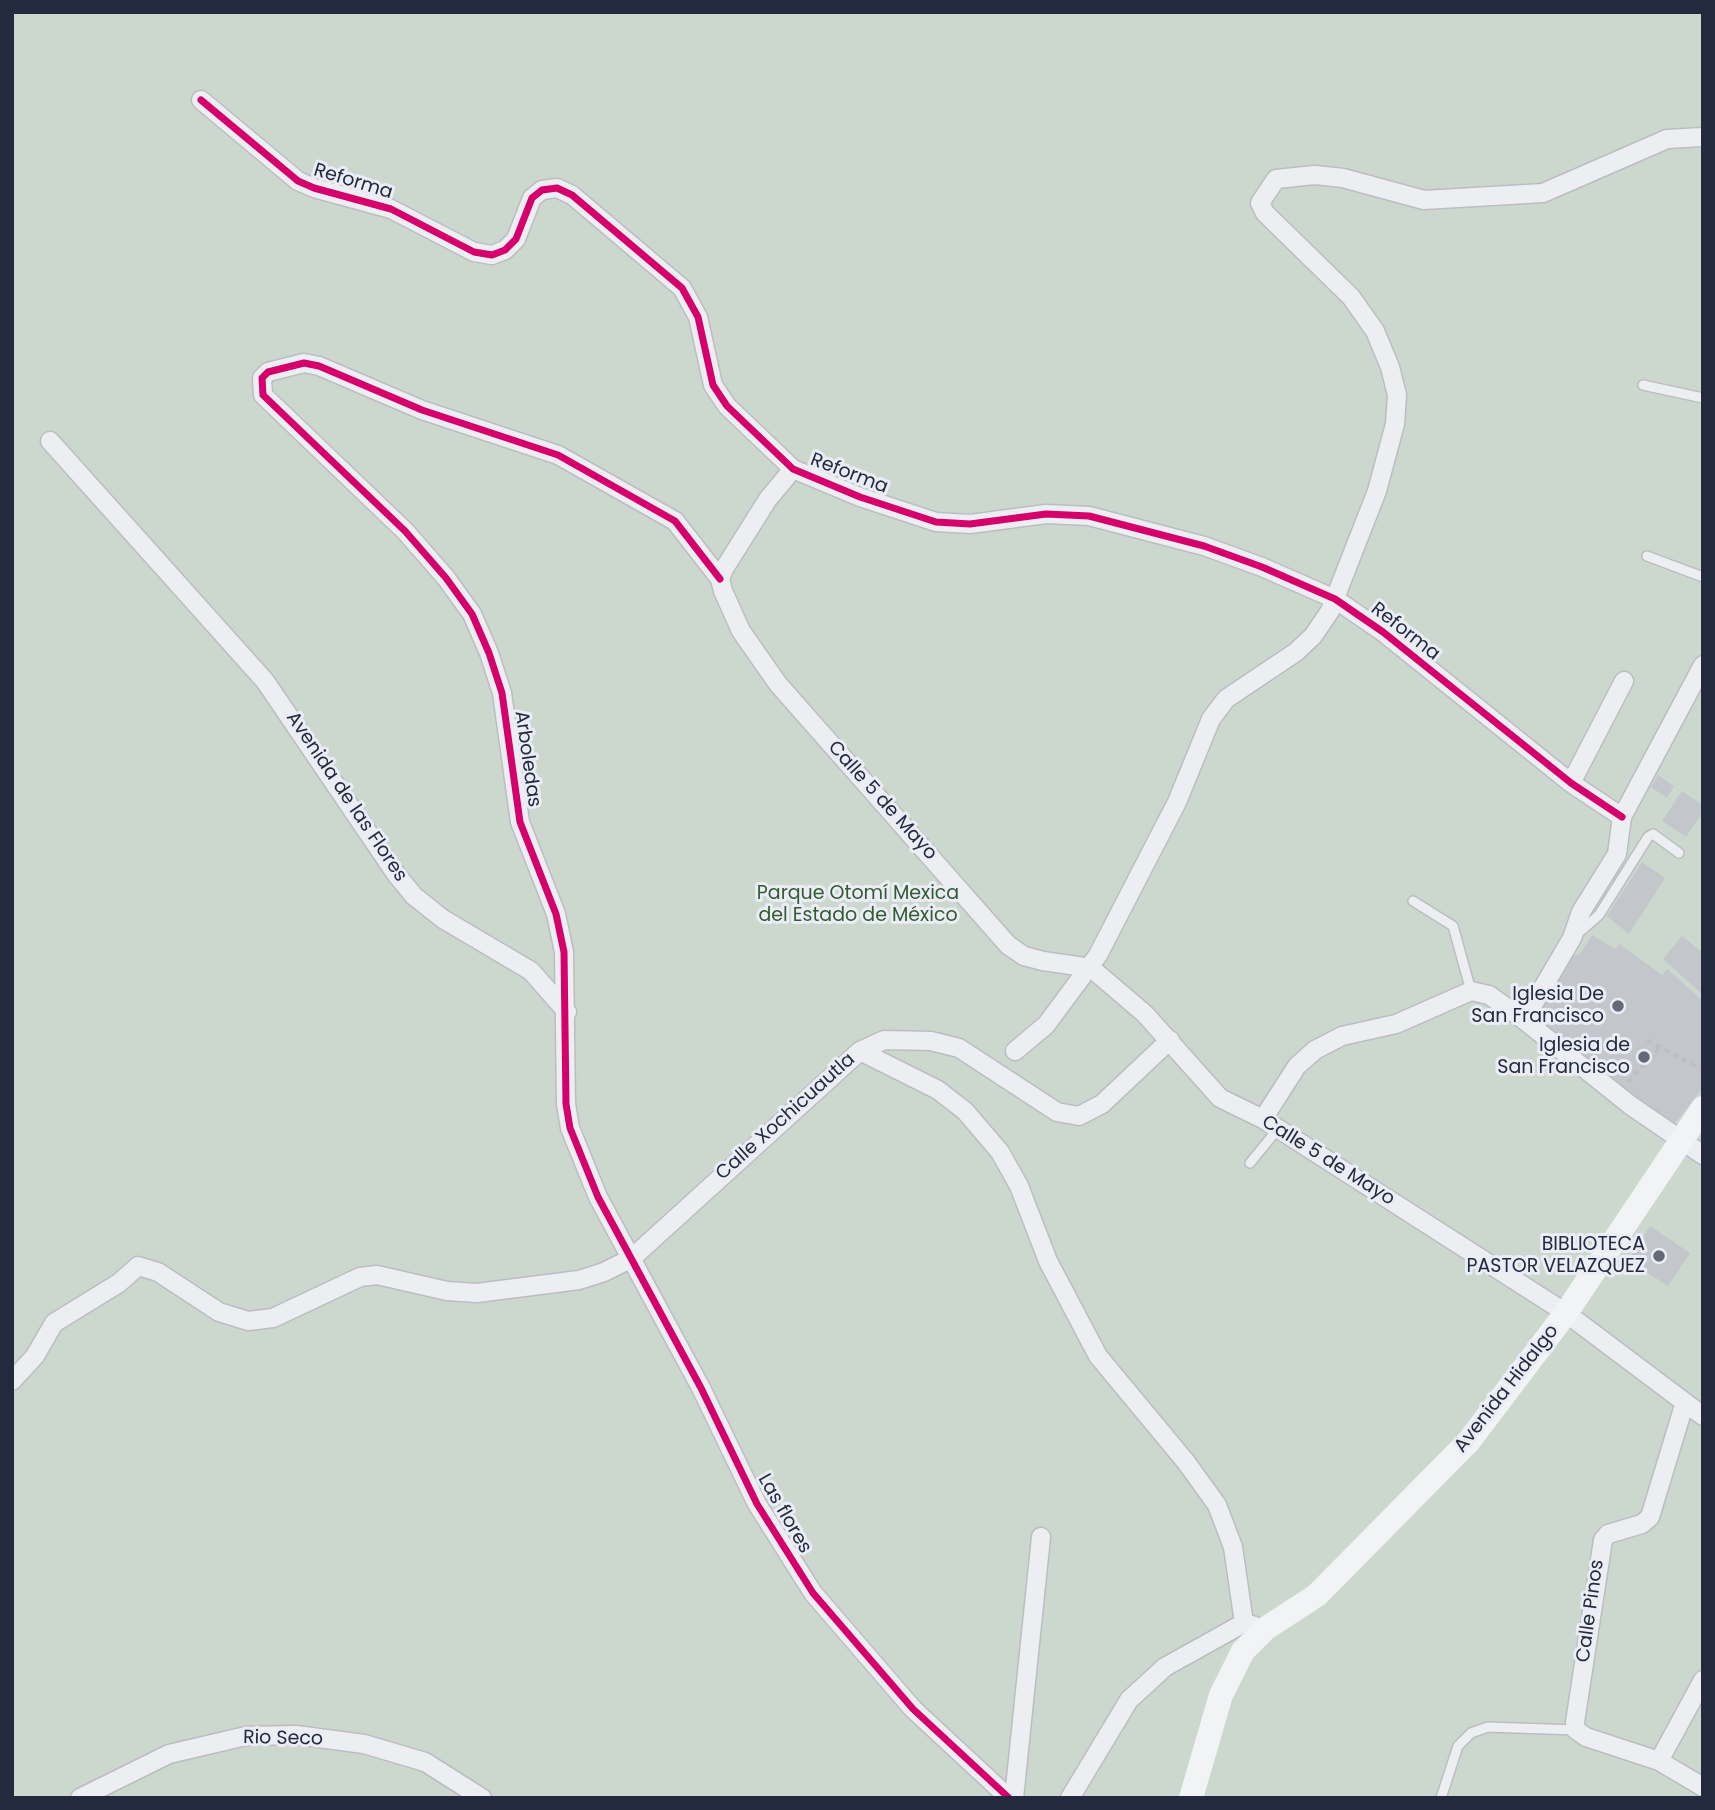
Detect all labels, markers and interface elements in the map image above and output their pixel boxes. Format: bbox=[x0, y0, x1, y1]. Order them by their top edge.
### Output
street label: Reforma bbox=[311, 159, 395, 205]
street label: Reforma bbox=[807, 449, 891, 499]
street label: Reforma bbox=[1366, 598, 1444, 666]
street label: Avenida de las Flores bbox=[281, 708, 411, 886]
street label: Arboledas bbox=[509, 709, 545, 809]
street label: Calle 5 de Mayo bbox=[823, 737, 941, 865]
park label: Parque Otomí Mexica del Estado de México bbox=[757, 883, 959, 927]
place label: Iglesia De San Francisco bbox=[1471, 984, 1604, 1028]
marker: Iglesia De San Francisco bbox=[1610, 998, 1626, 1014]
place label: Iglesia de San Francisco bbox=[1497, 1035, 1630, 1079]
street label: Calle Xochicuautla bbox=[712, 1049, 860, 1185]
marker: Iglesia de San Francisco bbox=[1636, 1049, 1652, 1065]
street label: Calle 5 de Mayo bbox=[1257, 1111, 1399, 1211]
place label: BIBLIOTECA PASTOR VELAZQUEZ bbox=[1466, 1234, 1645, 1278]
marker: BIBLIOTECA PASTOR VELAZQUEZ bbox=[1651, 1248, 1667, 1264]
street label: Avenida Hidalgo bbox=[1450, 1321, 1564, 1457]
street label: Las flores bbox=[752, 1470, 816, 1558]
street label: Calle Pinos bbox=[1572, 1558, 1610, 1664]
street label: Rio Seco bbox=[243, 1727, 323, 1751]

